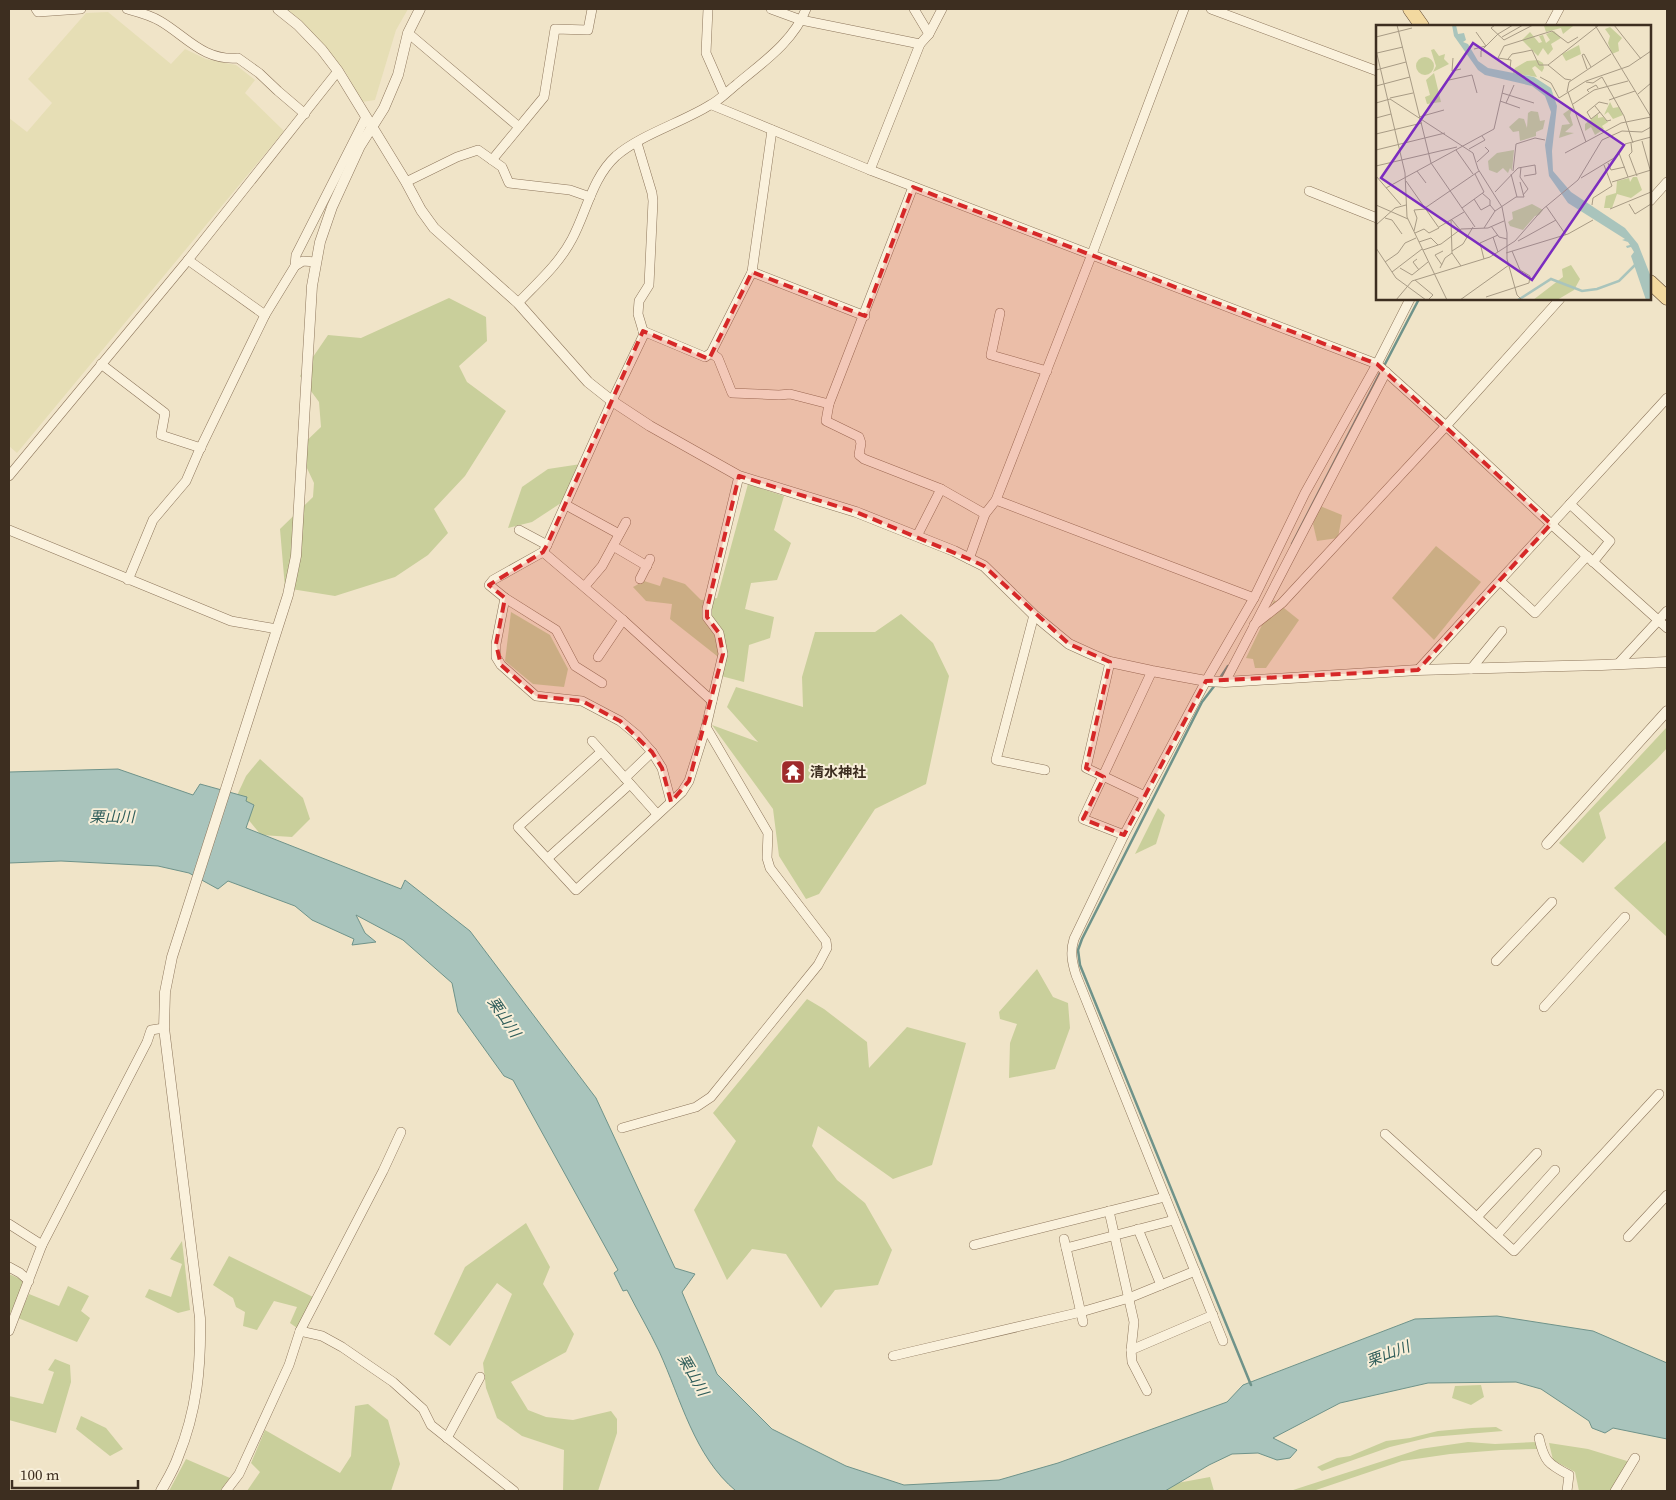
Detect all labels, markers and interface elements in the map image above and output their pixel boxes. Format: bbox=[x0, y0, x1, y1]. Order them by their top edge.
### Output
inset map bbox=[1376, 25, 1651, 300]
temple icon: 清水神社 bbox=[780, 759, 806, 785]
place label: 清水神社 bbox=[810, 762, 866, 782]
water label: 栗山川 bbox=[89, 806, 136, 827]
water label: 栗山川 bbox=[483, 992, 527, 1043]
water label: 栗山川 bbox=[1363, 1335, 1414, 1371]
water label: 栗山川 bbox=[673, 1350, 715, 1401]
scale bar bbox=[12, 1458, 139, 1490]
text: 100 m bbox=[20, 1464, 60, 1485]

